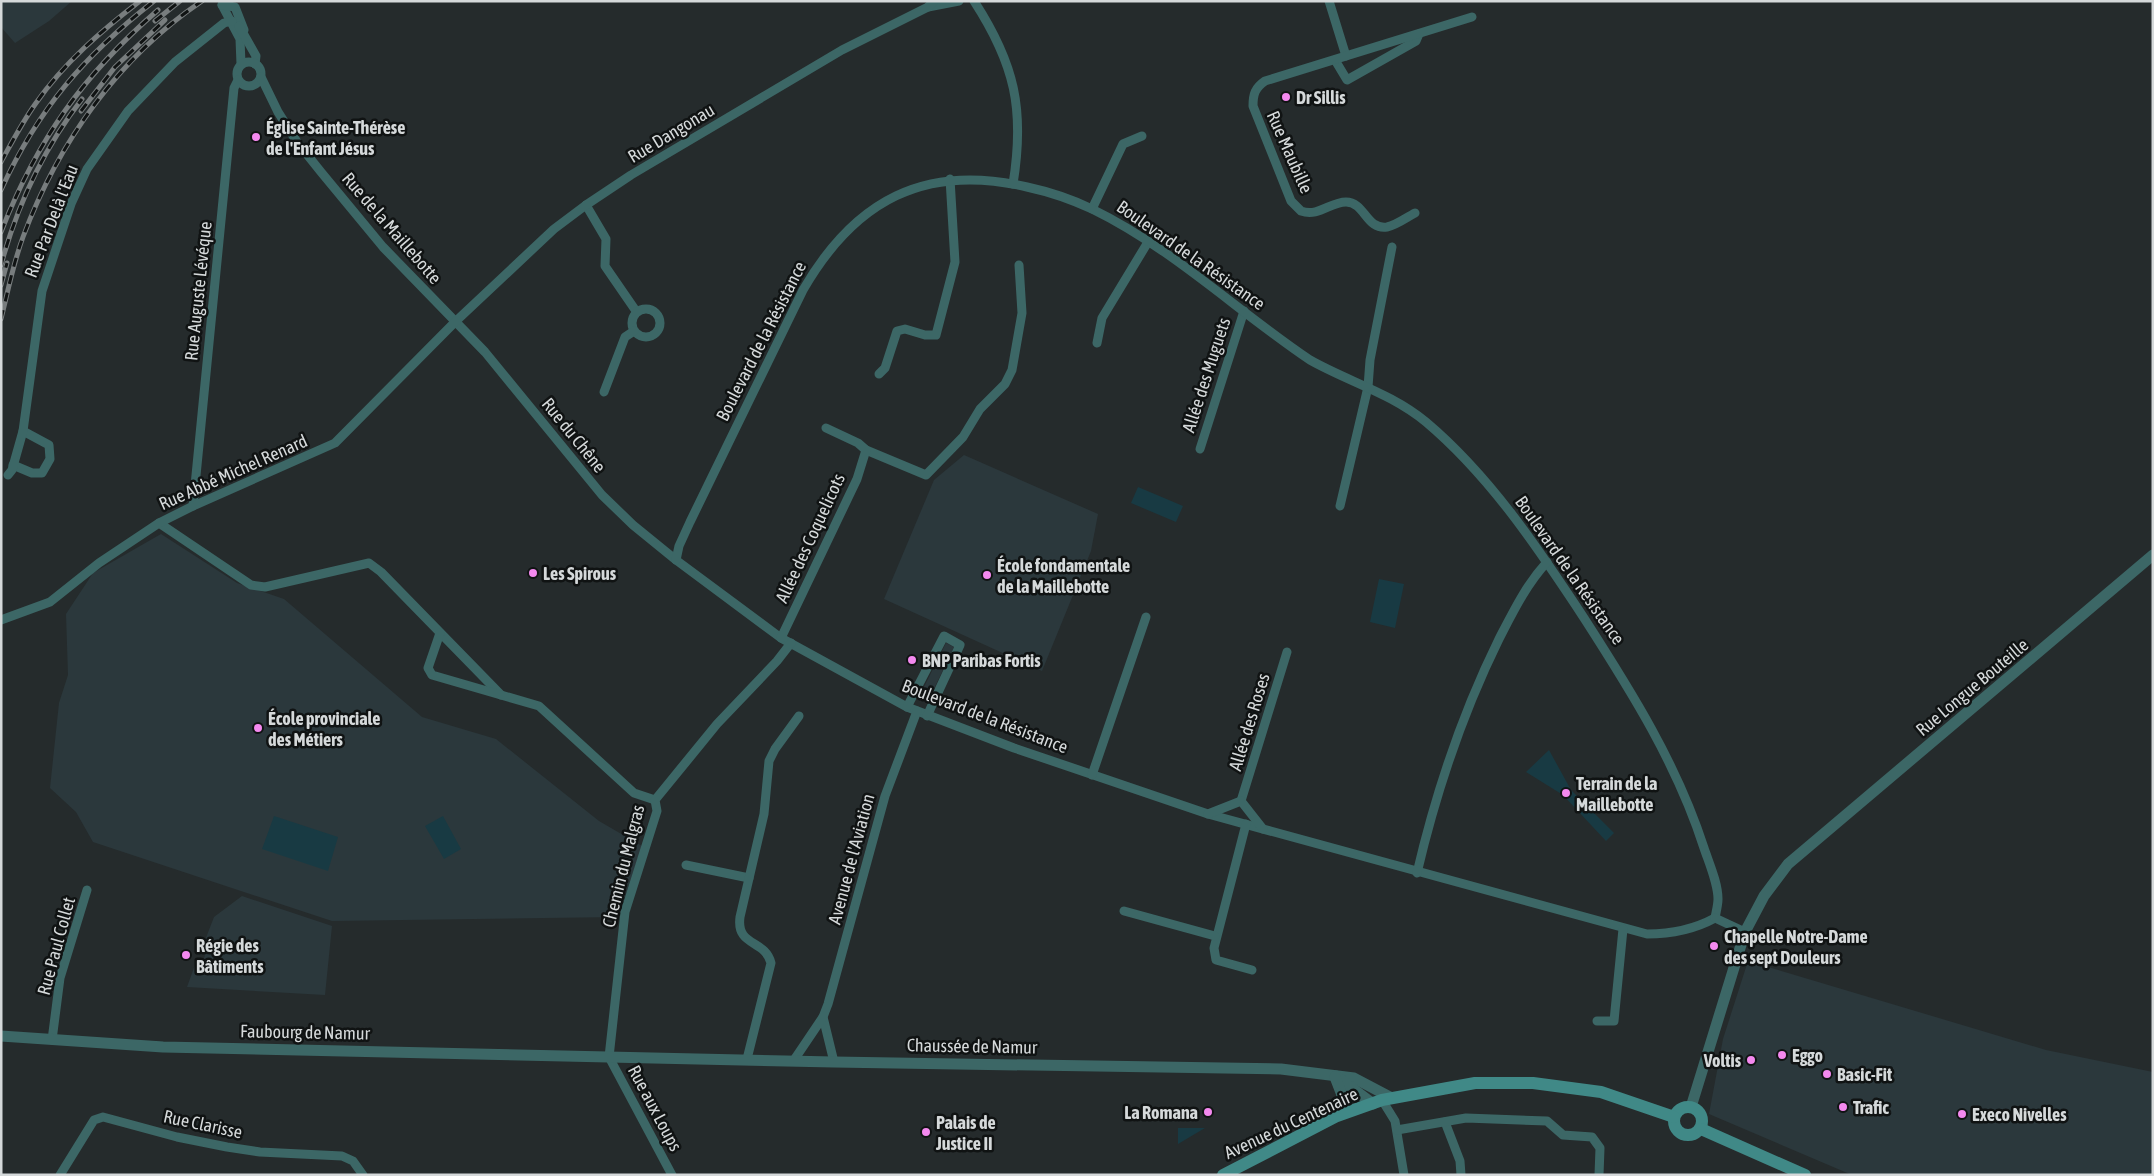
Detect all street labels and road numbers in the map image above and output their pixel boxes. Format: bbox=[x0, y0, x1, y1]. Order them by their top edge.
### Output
street label: Rue Dangonau bbox=[624, 99, 718, 167]
street label: Rue Maubille bbox=[1263, 108, 1317, 196]
street label: Rue Par Delà l'Eau bbox=[20, 162, 82, 280]
street label: Rue de la Maillebotte bbox=[338, 168, 446, 288]
street label: Boulevard de la Résistance bbox=[1113, 196, 1269, 314]
street label: Rue Auguste Lévéque bbox=[180, 220, 216, 362]
street label: Boulevard de la Résistance bbox=[712, 258, 810, 424]
street label: Allée des Muguets bbox=[1178, 315, 1234, 435]
street label: Rue du Chêne bbox=[538, 393, 610, 477]
street label: Rue Abbé Michel Renard bbox=[156, 430, 310, 514]
street label: Allée des Coquelicots bbox=[771, 470, 849, 606]
street label: Boulevard de la Résistance bbox=[1511, 492, 1629, 648]
street label: Rue Longue Bouteille bbox=[1912, 634, 2032, 740]
street label: Allée des Roses bbox=[1224, 671, 1274, 773]
street label: Boulevard de la Résistance bbox=[899, 675, 1071, 757]
street label: Avenue de l'Aviation bbox=[823, 791, 879, 927]
street label: Chemin du Malgras bbox=[598, 803, 648, 929]
street label: Rue Paul Collet bbox=[33, 895, 79, 997]
street label: Faubourg de Namur bbox=[240, 1020, 371, 1044]
street label: Chaussée de Namur bbox=[907, 1034, 1038, 1058]
street label: Rue aux Loups bbox=[624, 1062, 686, 1154]
street label: Avenue du Centenaire bbox=[1221, 1083, 1361, 1163]
street label: Rue Clarisse bbox=[162, 1105, 244, 1143]

